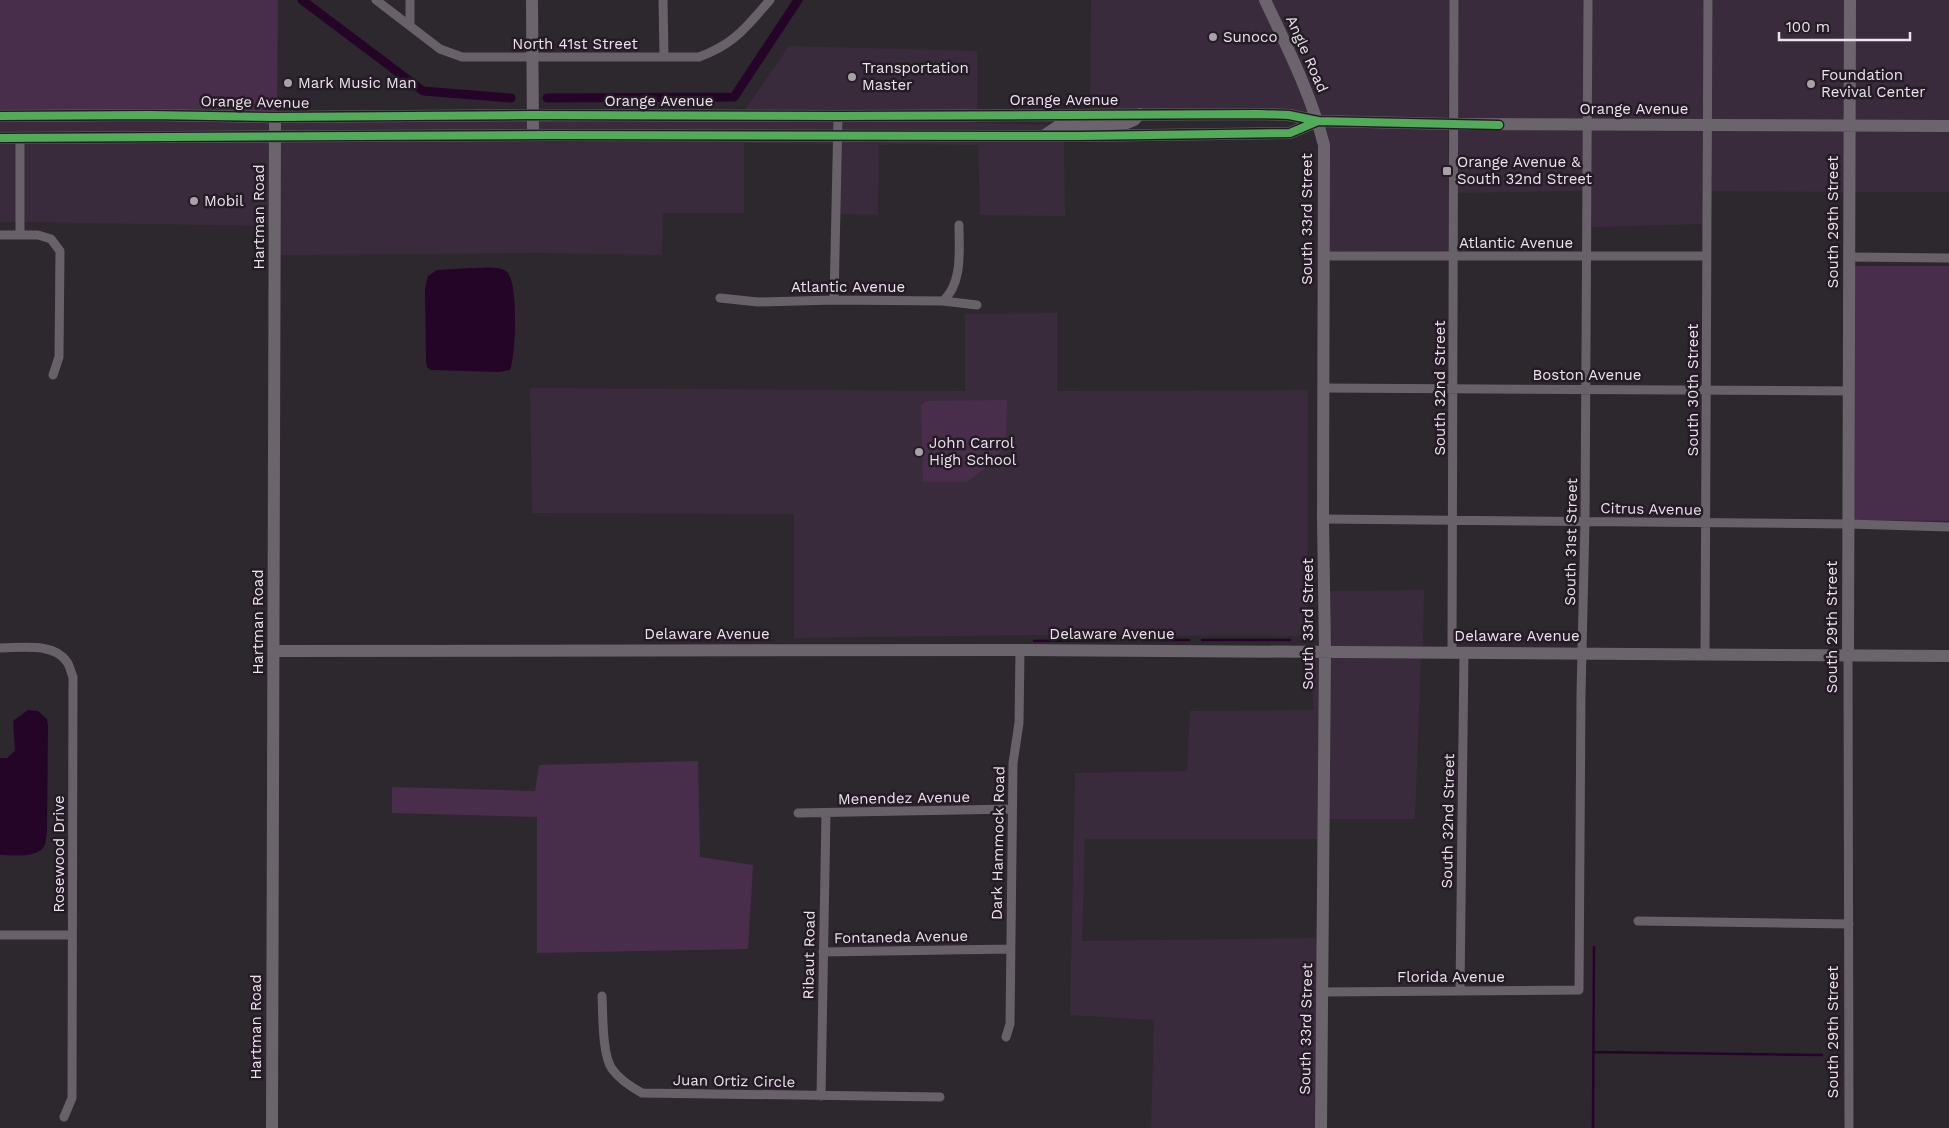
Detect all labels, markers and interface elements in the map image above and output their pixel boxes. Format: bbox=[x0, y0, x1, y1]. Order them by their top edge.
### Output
scale bar bbox=[1779, 10, 1910, 42]
street label: Angle Road bbox=[1282, 13, 1332, 95]
text: 100 m bbox=[1786, 18, 1830, 36]
place label: Sunoco bbox=[1223, 28, 1277, 46]
marker: Sunoco bbox=[1207, 31, 1219, 43]
street label: North 41st Street bbox=[512, 35, 638, 53]
place label: Transportation Master bbox=[862, 59, 969, 94]
place label: Foundation Revival Center bbox=[1821, 66, 1925, 101]
marker: Transportation Master bbox=[846, 71, 858, 83]
place label: Mark Music Man bbox=[298, 74, 416, 92]
marker: Mark Music Man bbox=[282, 77, 294, 89]
marker: Foundation Revival Center bbox=[1805, 78, 1817, 90]
street label: Orange Avenue bbox=[1009, 91, 1119, 109]
street label: Orange Avenue bbox=[200, 92, 310, 112]
street label: Orange Avenue bbox=[604, 92, 714, 110]
street label: Orange Avenue bbox=[1579, 100, 1689, 118]
street label: South 33rd Street bbox=[1298, 152, 1316, 285]
place label: Orange Avenue & South 32nd Street bbox=[1457, 153, 1593, 188]
street label: South 29th Street bbox=[1824, 155, 1842, 288]
street label: Hartman Road bbox=[250, 164, 268, 270]
marker: Orange Avenue & South 32nd Street bbox=[1441, 165, 1453, 177]
place label: Mobil bbox=[204, 192, 244, 210]
marker: Mobil bbox=[188, 195, 200, 207]
street label: Atlantic Avenue bbox=[1459, 234, 1573, 252]
street label: Atlantic Avenue bbox=[791, 278, 905, 296]
street label: South 32nd Street bbox=[1431, 320, 1449, 456]
street label: South 30th Street bbox=[1684, 323, 1702, 456]
street label: Boston Avenue bbox=[1533, 366, 1641, 384]
place label: John Carrol High School bbox=[929, 434, 1017, 469]
marker: John Carrol High School bbox=[913, 446, 925, 458]
street label: South 31st Street bbox=[1561, 477, 1581, 606]
street label: Citrus Avenue bbox=[1600, 499, 1702, 519]
street label: South 33rd Street bbox=[1299, 557, 1317, 690]
street label: South 29th Street bbox=[1823, 560, 1841, 693]
street label: Hartman Road bbox=[249, 569, 267, 675]
street label: Delaware Avenue bbox=[644, 625, 770, 643]
street label: Delaware Avenue bbox=[1049, 625, 1175, 643]
street label: Delaware Avenue bbox=[1454, 627, 1580, 645]
street label: South 32nd Street bbox=[1438, 753, 1458, 889]
street label: Dark Hammock Road bbox=[988, 766, 1008, 920]
street label: Menendez Avenue bbox=[838, 788, 970, 808]
street label: Rosewood Drive bbox=[50, 795, 68, 913]
street label: Ribaut Road bbox=[799, 910, 819, 1000]
street label: Fontaneda Avenue bbox=[834, 927, 968, 947]
street label: South 33rd Street bbox=[1296, 962, 1316, 1095]
street label: South 29th Street bbox=[1824, 965, 1842, 1098]
street label: Florida Avenue bbox=[1397, 968, 1505, 986]
street label: Hartman Road bbox=[247, 974, 265, 1080]
street label: Juan Ortiz Circle bbox=[673, 1071, 795, 1091]

